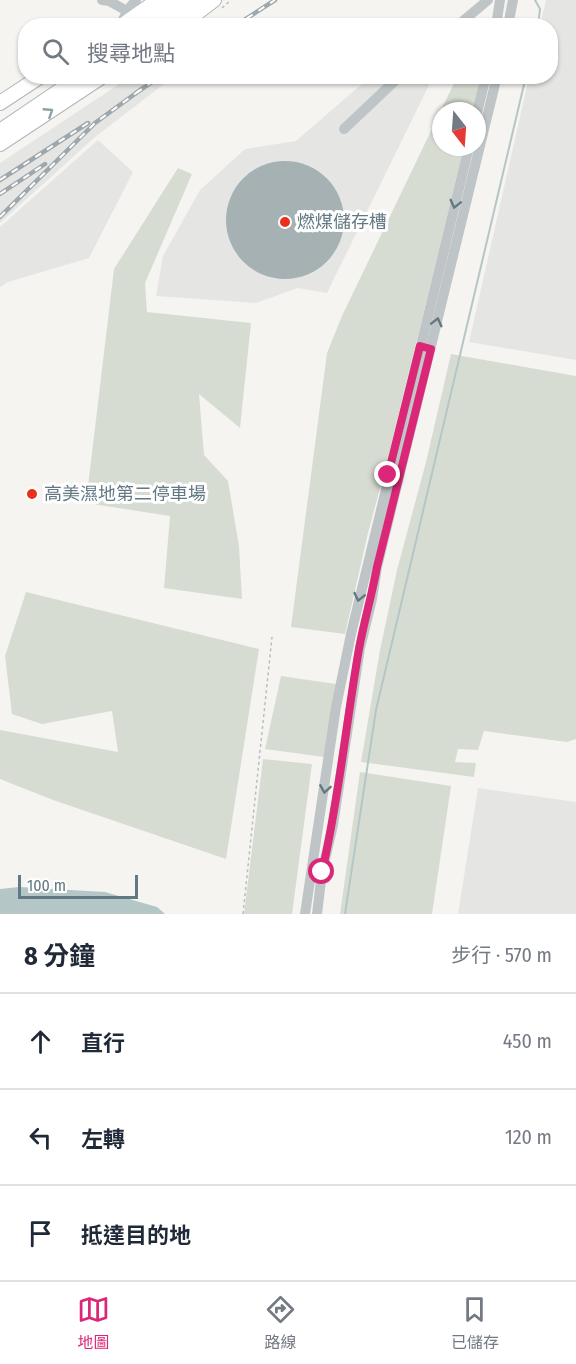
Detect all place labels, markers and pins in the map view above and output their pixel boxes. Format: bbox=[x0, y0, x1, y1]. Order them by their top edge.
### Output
place label: 燃煤儲存槽 bbox=[297, 211, 387, 233]
marker: 燃煤儲存槽 bbox=[278, 215, 292, 229]
place label: 高美濕地第二停車場 bbox=[44, 483, 206, 505]
marker: 高美濕地第二停車場 bbox=[25, 487, 39, 501]

